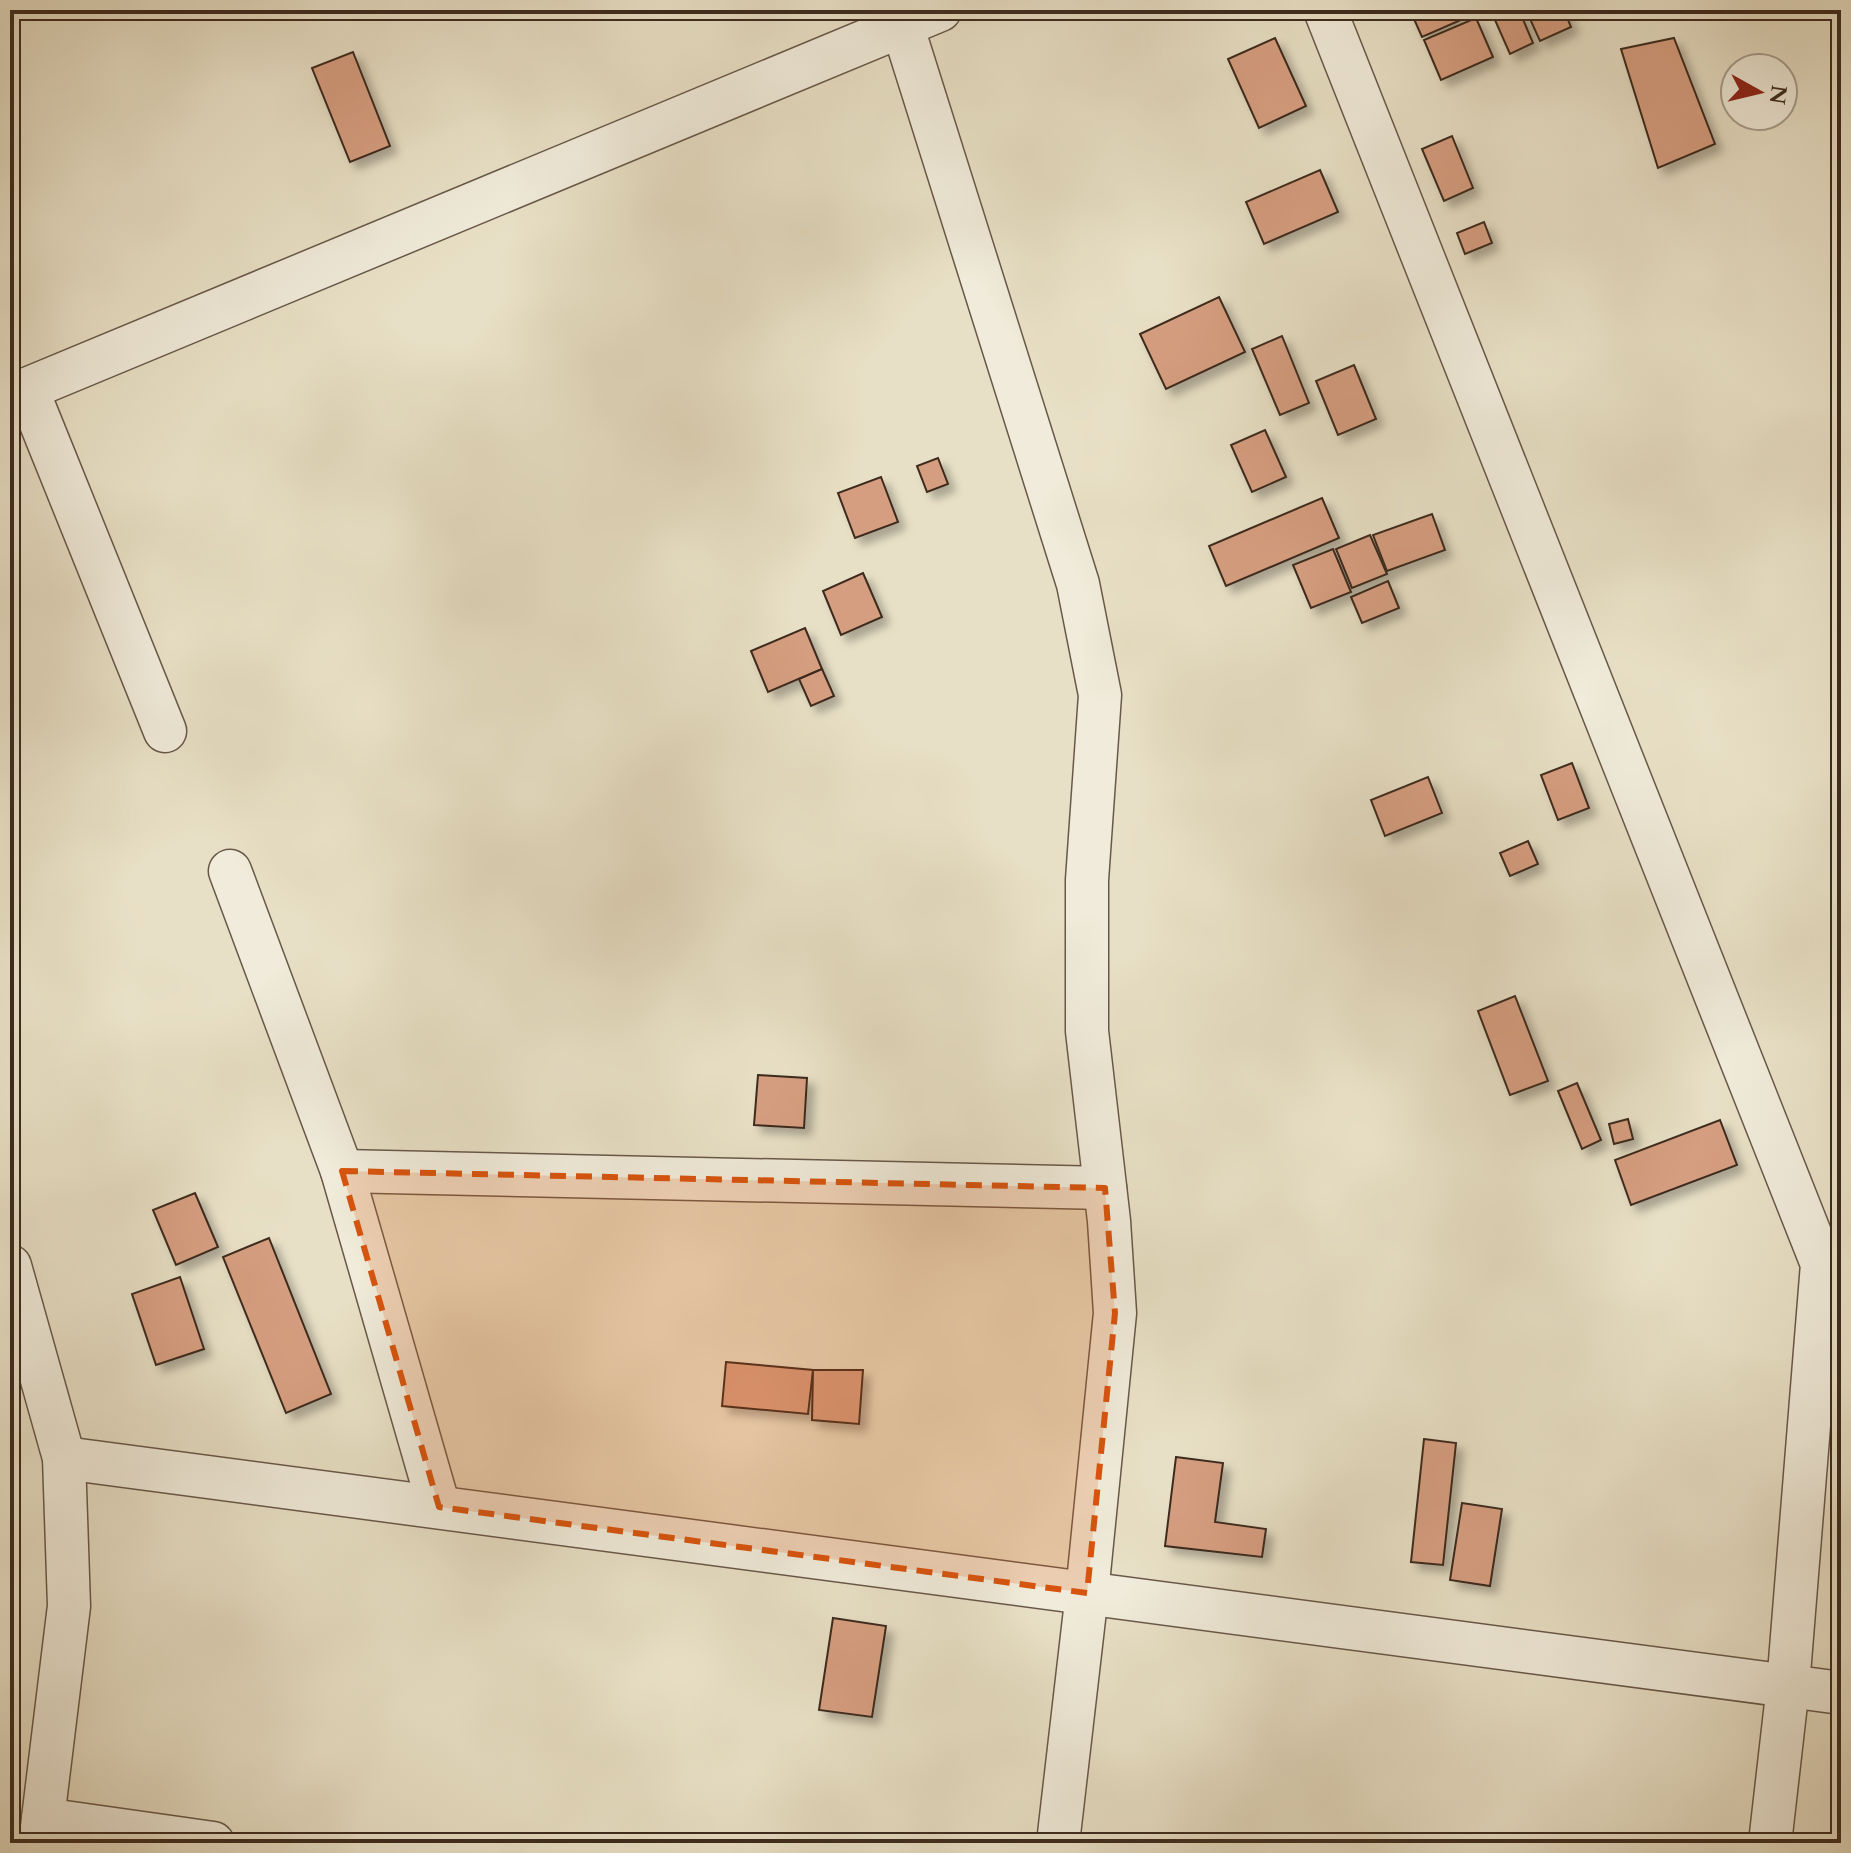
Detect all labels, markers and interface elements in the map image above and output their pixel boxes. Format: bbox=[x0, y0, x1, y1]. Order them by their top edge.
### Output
north arrow bbox=[1719, 52, 1799, 132]
text: N bbox=[1762, 83, 1794, 106]

